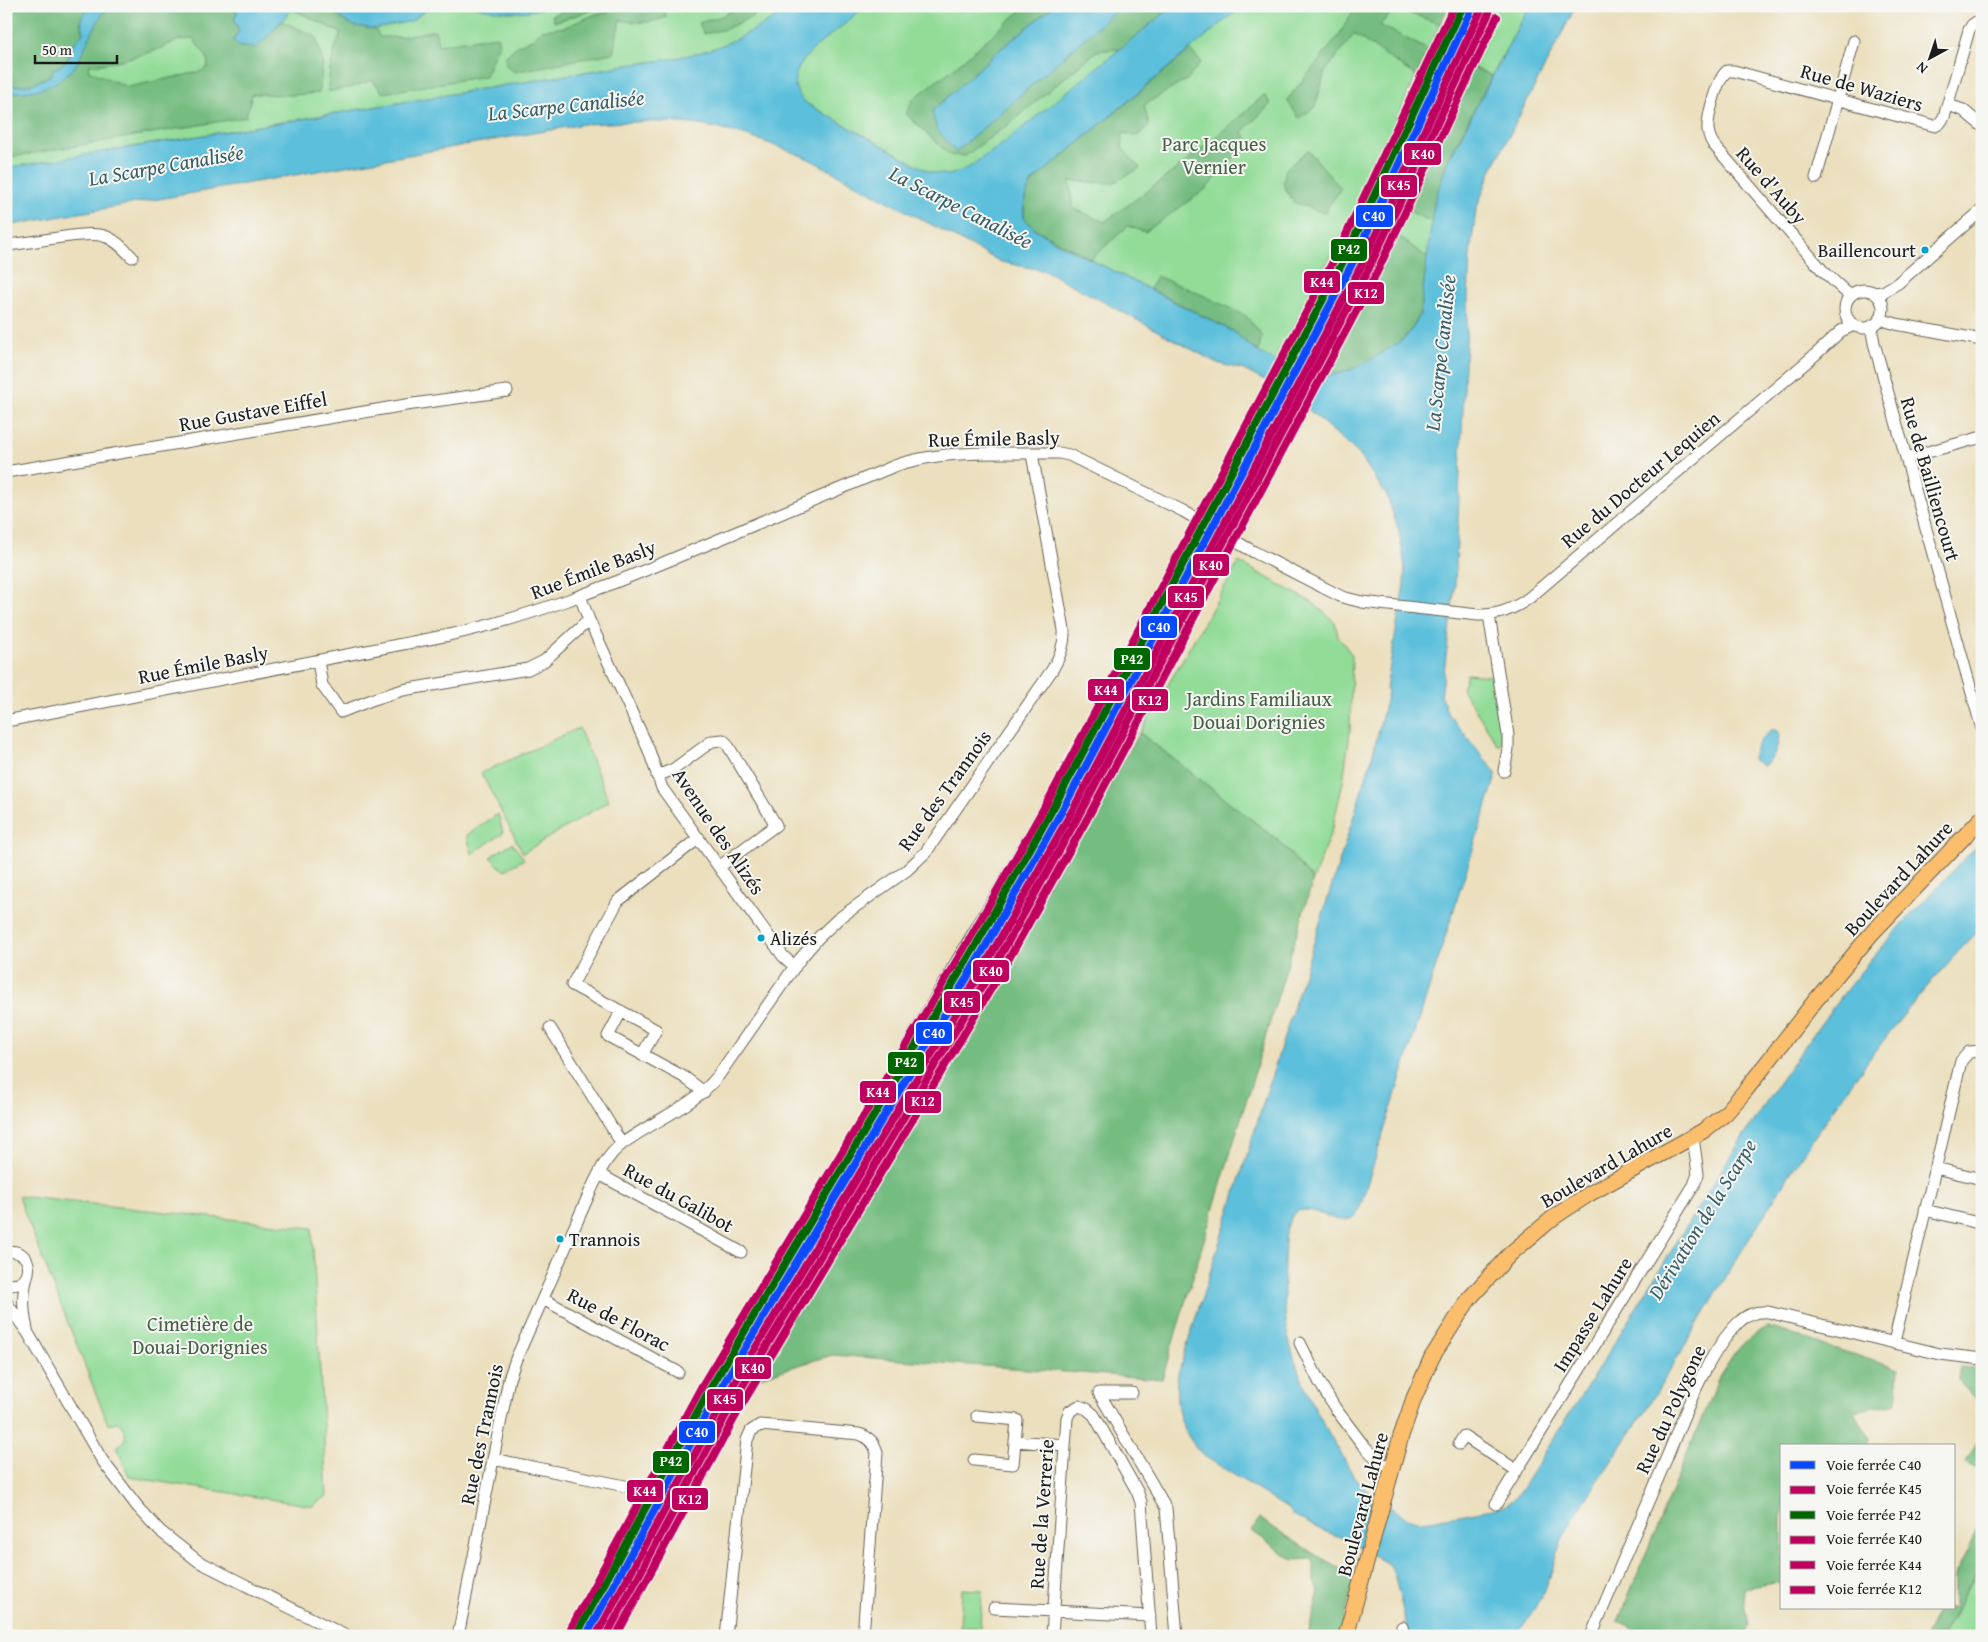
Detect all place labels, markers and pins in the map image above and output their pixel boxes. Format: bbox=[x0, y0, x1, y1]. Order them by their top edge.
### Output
place label: Baillencourt bbox=[1818, 236, 1916, 264]
marker: Baillencourt bbox=[1920, 245, 1930, 255]
place label: Alizés bbox=[770, 924, 817, 952]
marker: Alizés bbox=[756, 933, 766, 943]
place label: Trannois bbox=[569, 1225, 640, 1253]
marker: Trannois bbox=[555, 1234, 565, 1244]

